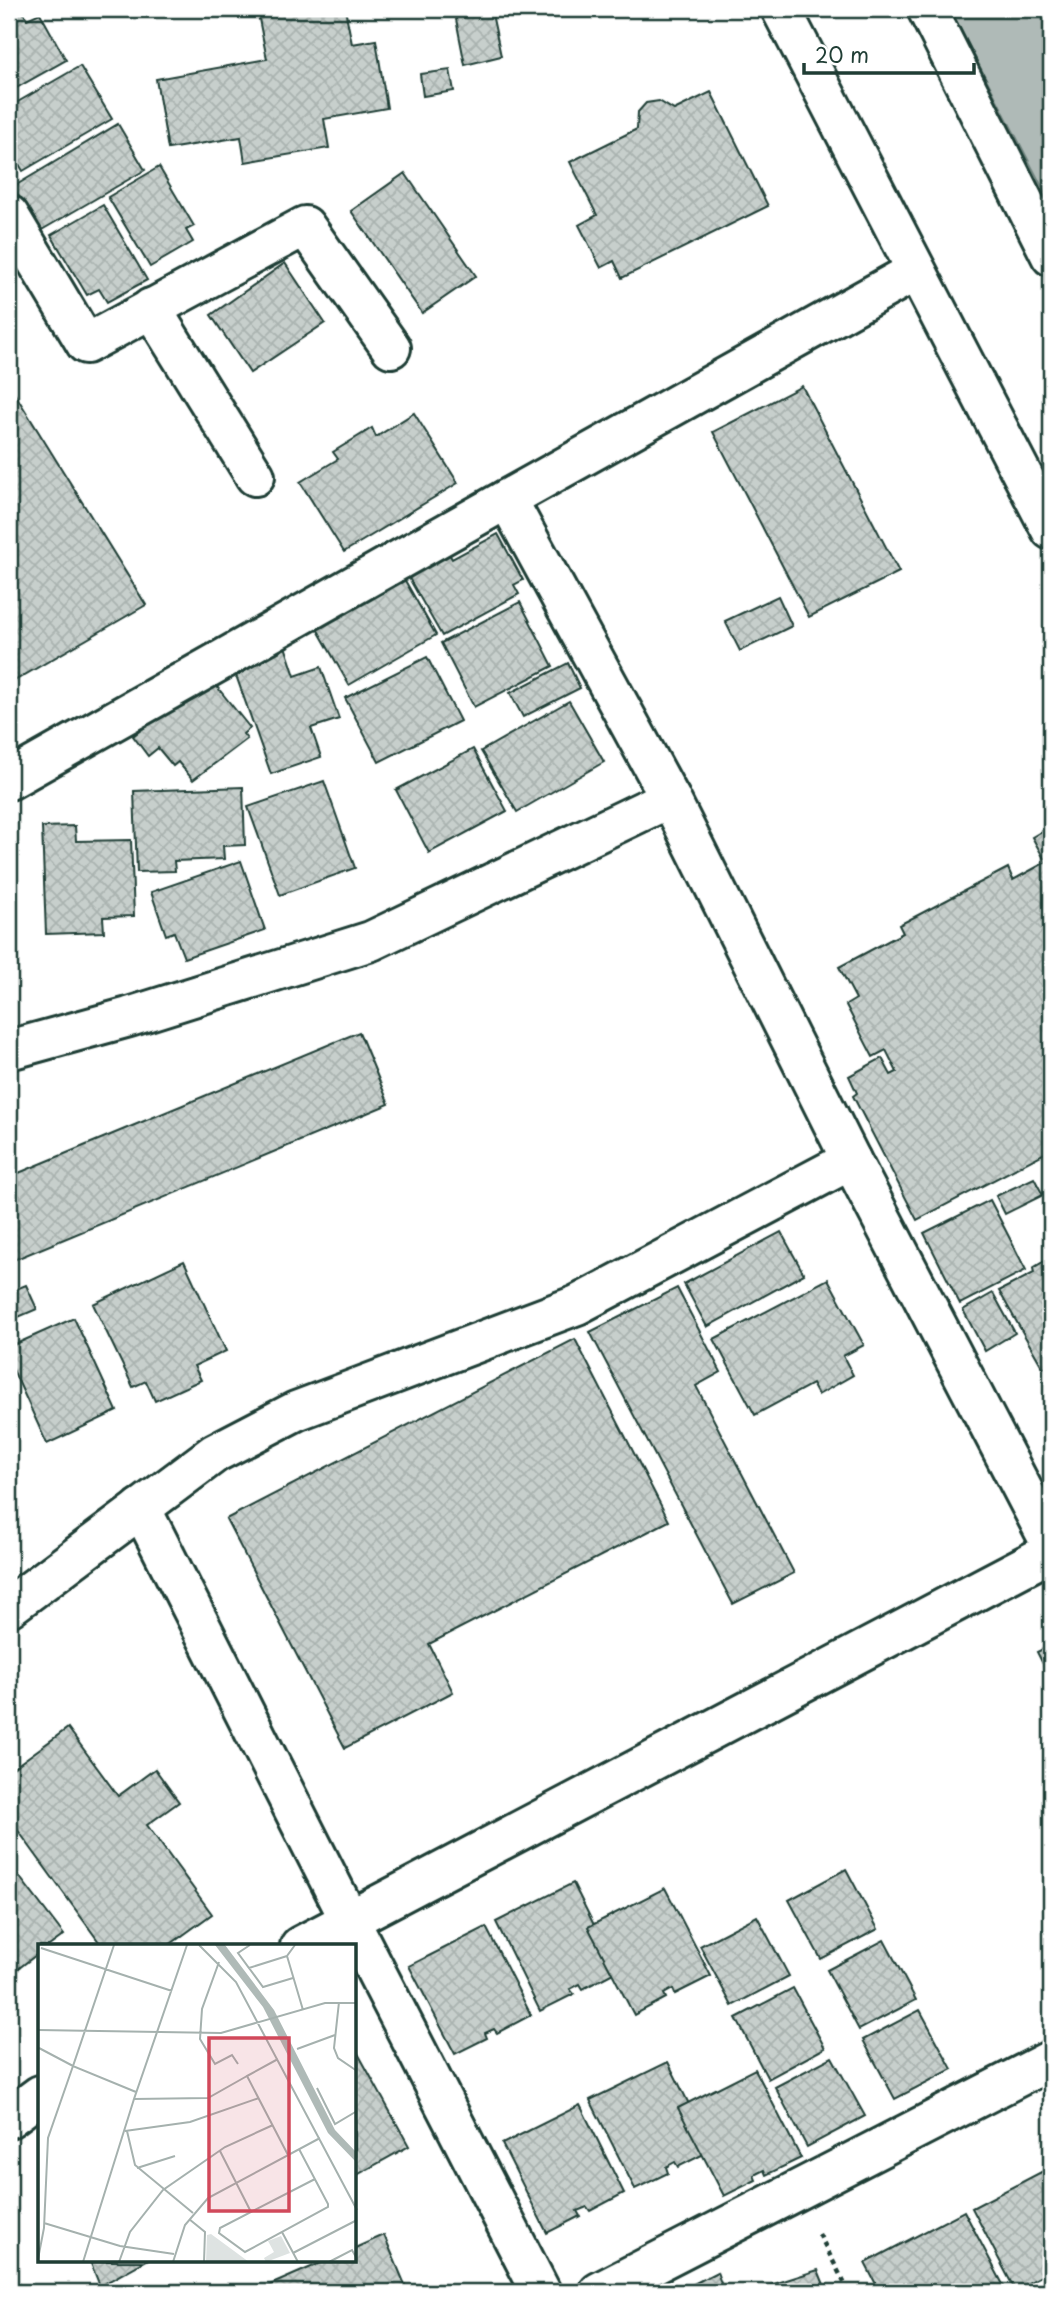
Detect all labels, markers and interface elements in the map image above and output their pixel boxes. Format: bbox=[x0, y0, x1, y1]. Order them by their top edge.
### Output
scale bar bbox=[804, 32, 974, 76]
text: 20 m bbox=[815, 38, 869, 70]
inset map bbox=[38, 1944, 357, 2262]

